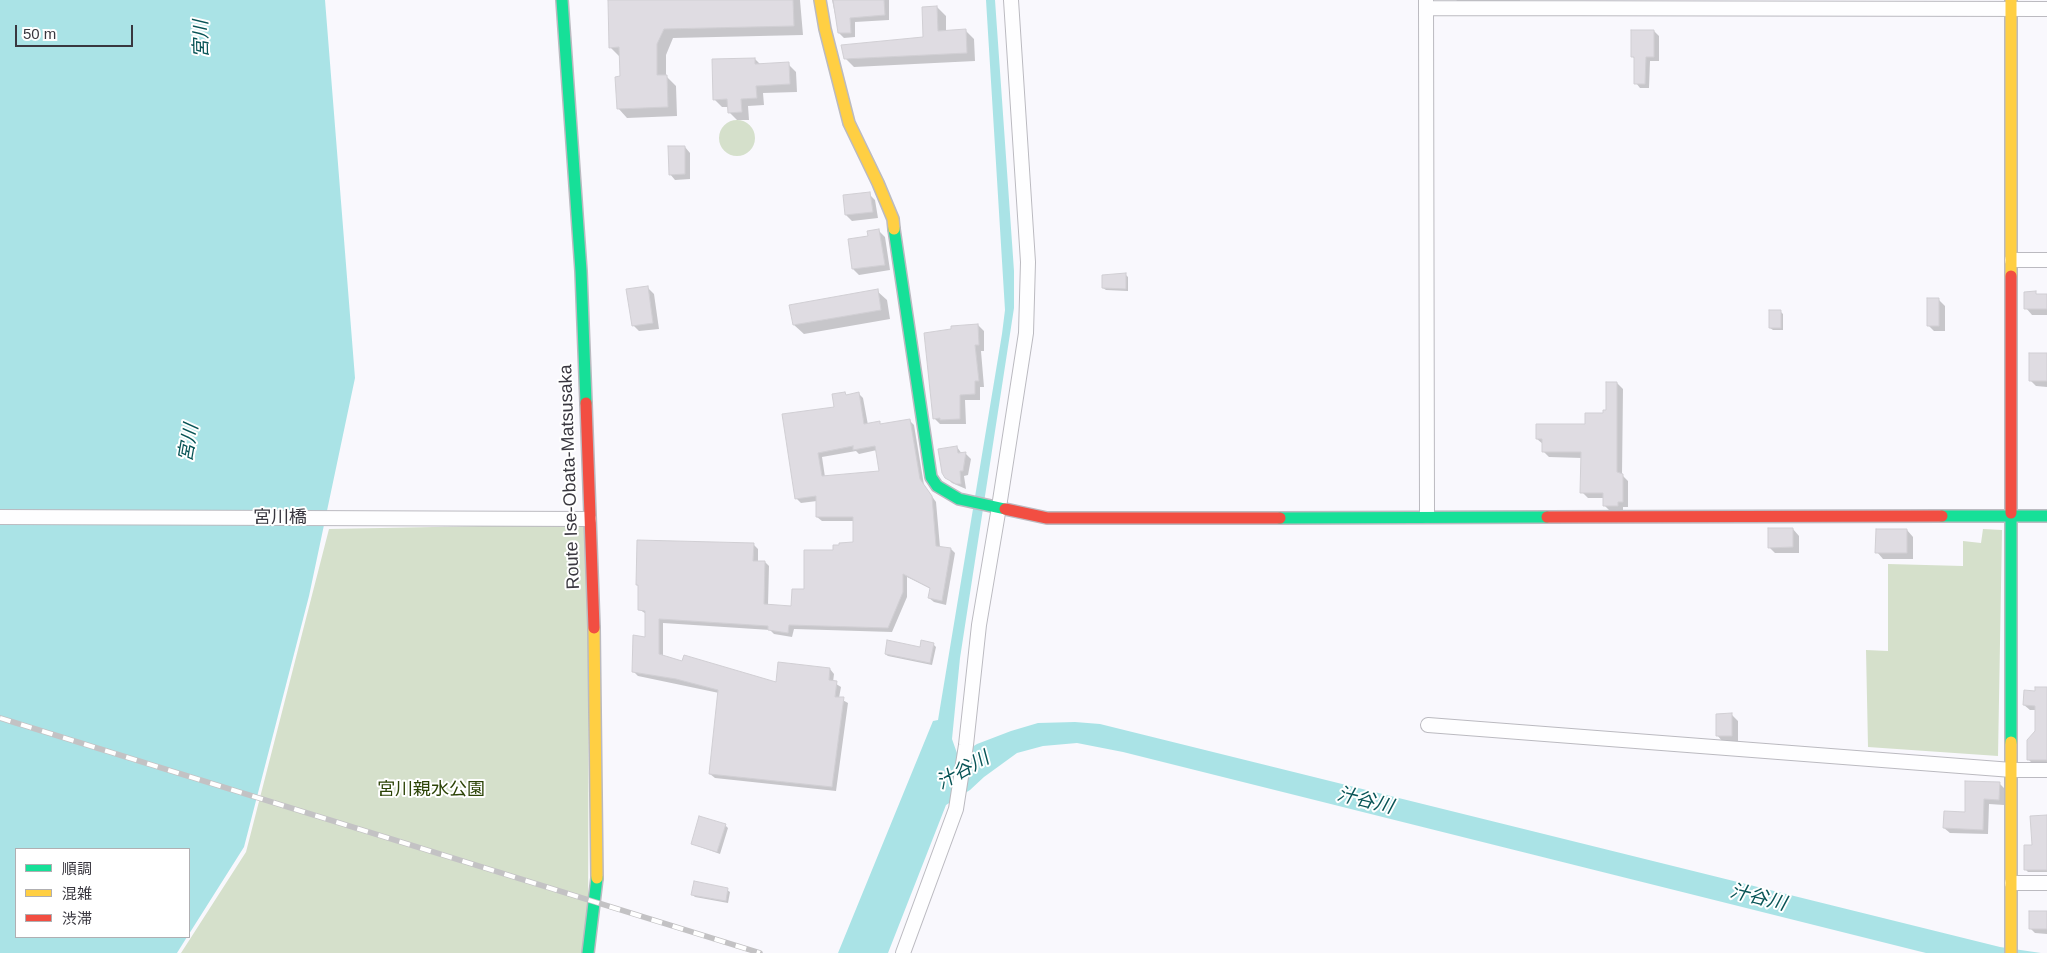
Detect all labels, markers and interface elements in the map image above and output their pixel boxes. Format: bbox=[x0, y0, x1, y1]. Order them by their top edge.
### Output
scale bar bbox=[18, 15, 135, 47]
water label: 宮川 bbox=[190, 20, 214, 58]
text: 50 m bbox=[23, 25, 56, 42]
street label: Route Ise-Obata-Matsusaka bbox=[555, 364, 585, 590]
water label: 宮川 bbox=[174, 422, 204, 464]
street label: 宮川橋 bbox=[253, 507, 307, 529]
water label: 汁谷川 bbox=[933, 747, 993, 795]
park label: 宮川親水公園 bbox=[377, 779, 485, 801]
water label: 汁谷川 bbox=[1335, 783, 1395, 819]
legend bbox=[15, 848, 190, 938]
text: 順調 bbox=[62, 860, 92, 877]
water label: 汁谷川 bbox=[1728, 880, 1788, 916]
text: 混雑 bbox=[62, 885, 92, 902]
text: 渋滞 bbox=[62, 910, 92, 927]

